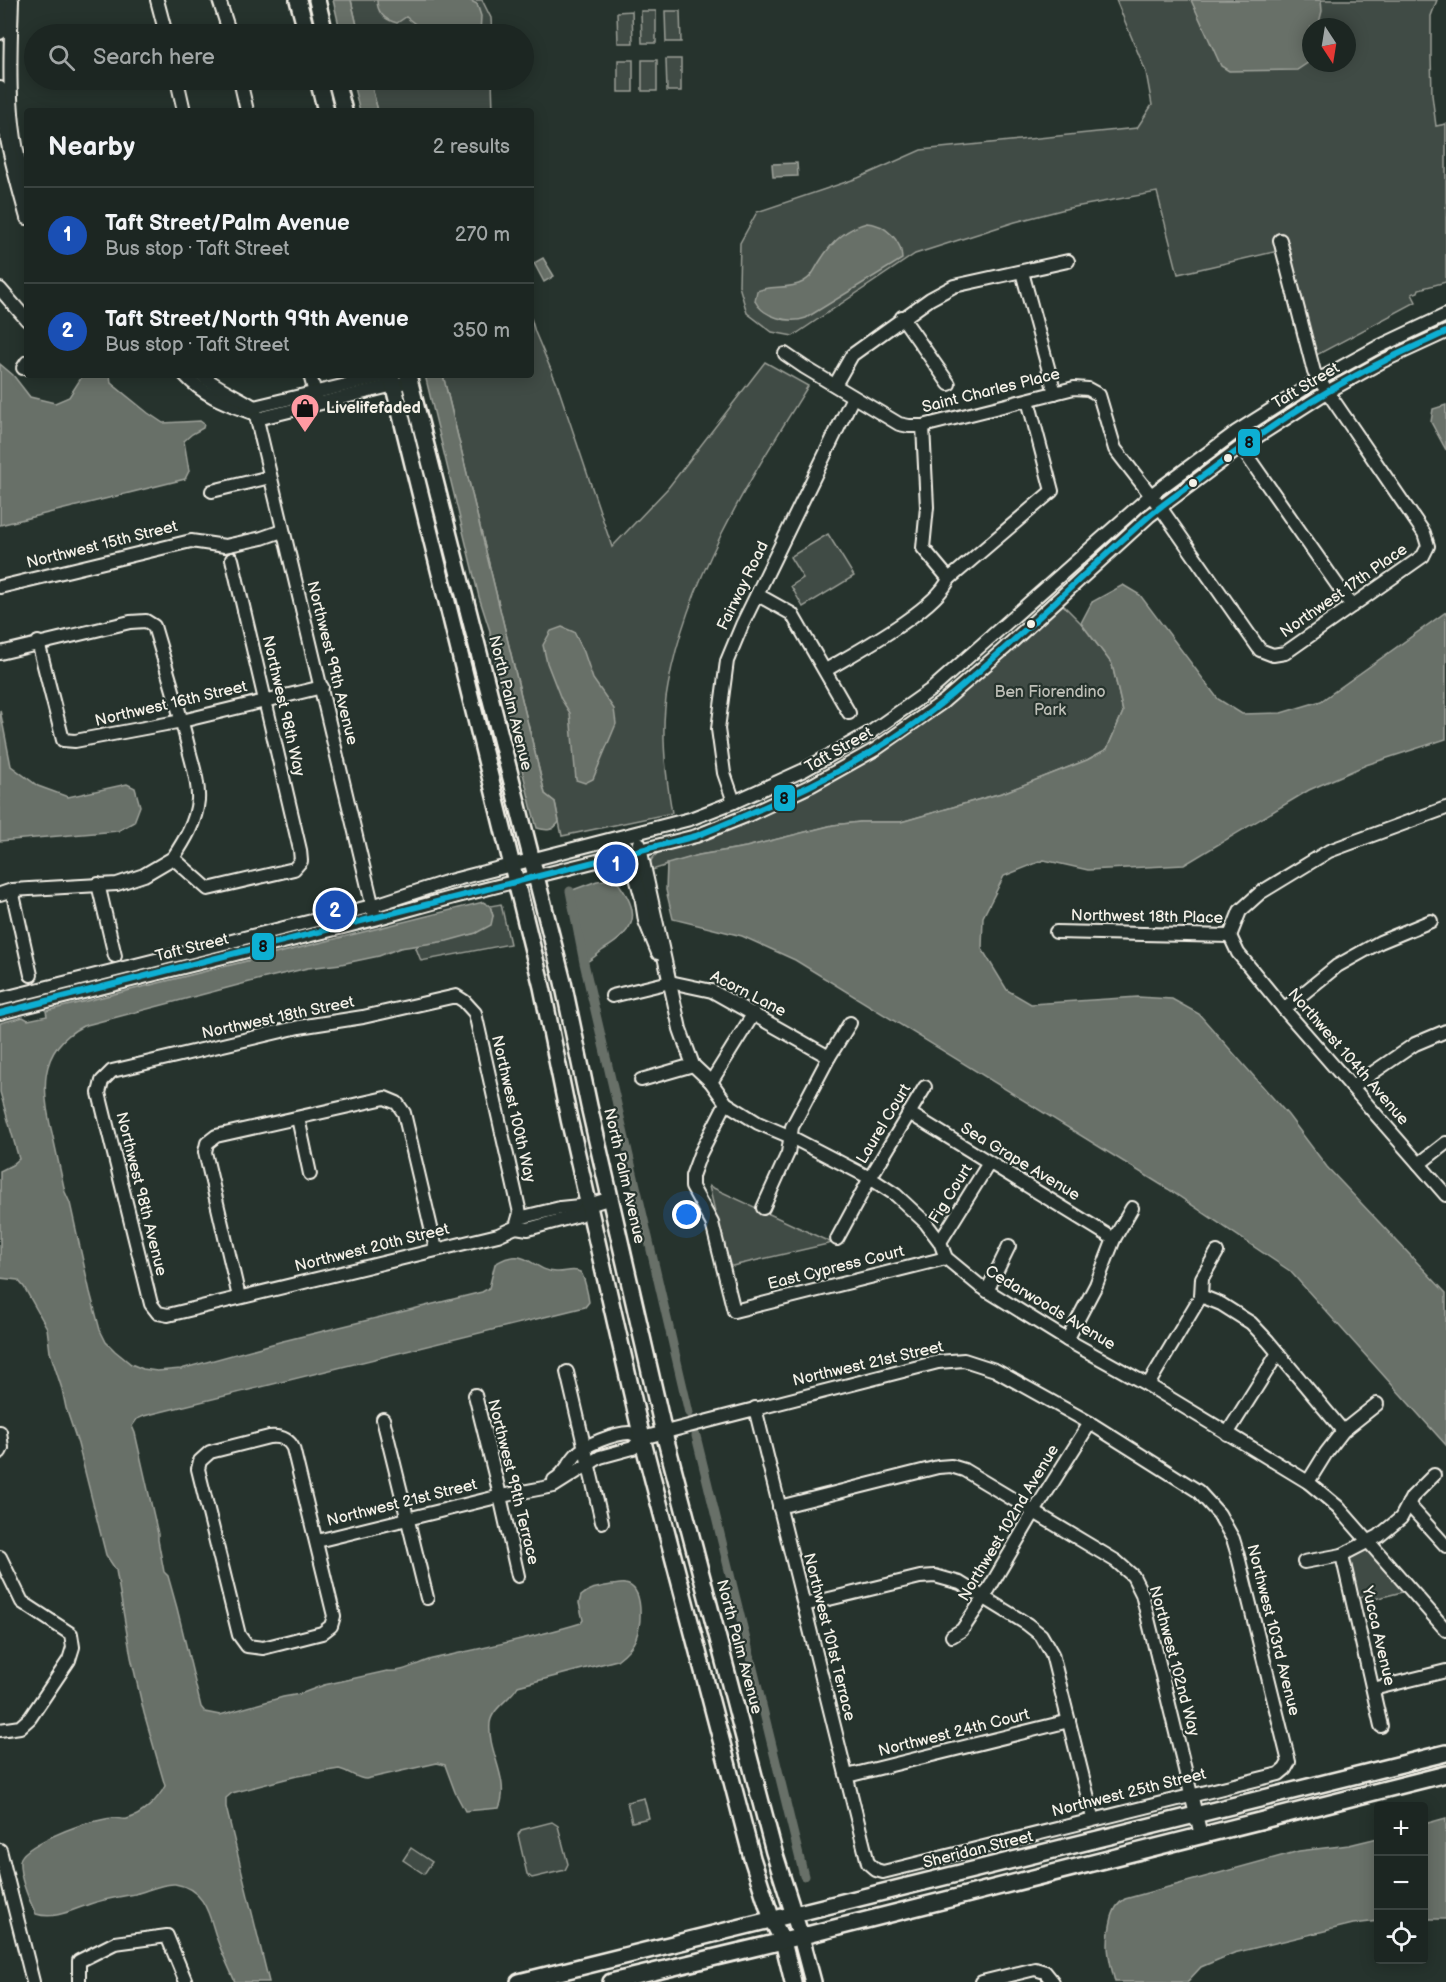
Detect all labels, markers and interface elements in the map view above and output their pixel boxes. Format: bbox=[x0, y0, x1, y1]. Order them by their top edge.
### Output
north arrow bbox=[1302, 18, 1356, 72]
search box bbox=[24, 24, 534, 90]
icon: search bbox=[45, 41, 78, 74]
text: Search here bbox=[93, 44, 215, 71]
text: Nearby bbox=[48, 132, 135, 163]
text: 2 results bbox=[433, 135, 510, 159]
text: Taft Street/Palm Avenue bbox=[105, 210, 350, 237]
text: 1 bbox=[63, 223, 72, 247]
text: 270 m bbox=[455, 223, 510, 247]
text: Bus stop · Taft Street bbox=[105, 237, 289, 261]
text: Taft Street/North 99th Avenue bbox=[105, 306, 409, 333]
text: 2 bbox=[62, 319, 73, 343]
text: 350 m bbox=[453, 319, 510, 343]
text: Bus stop · Taft Street bbox=[105, 333, 289, 357]
street label: Taft Street bbox=[1269, 359, 1343, 413]
street label: Saint Charles Place bbox=[920, 365, 1062, 417]
shop icon: Livelifefaded bbox=[289, 392, 321, 434]
place label: Livelifefaded bbox=[326, 399, 421, 418]
line badge: 8 bbox=[1237, 428, 1261, 457]
text: 8 bbox=[1244, 434, 1254, 453]
unlabelled marker bbox=[1222, 452, 1234, 464]
unlabelled marker bbox=[1187, 477, 1199, 489]
street label: Northwest 15th Street bbox=[24, 517, 180, 573]
street label: Fairway Road bbox=[713, 538, 773, 634]
street label: Northwest 17th Place bbox=[1277, 540, 1412, 642]
street label: Northwest 99th Avenue bbox=[302, 579, 362, 747]
unlabelled marker bbox=[1025, 618, 1037, 630]
street label: Northwest 98th Way bbox=[258, 634, 309, 779]
street label: North Palm Avenue bbox=[484, 634, 536, 773]
street label: Northwest 16th Street bbox=[93, 677, 249, 731]
park label: Ben Fiorendino Park bbox=[994, 683, 1106, 720]
street label: Taft Street bbox=[802, 723, 876, 777]
line badge: 8 bbox=[773, 784, 796, 812]
text: 8 bbox=[779, 790, 789, 809]
pin: 1 bbox=[596, 842, 636, 886]
pin: 2 bbox=[316, 888, 354, 932]
street label: Northwest 18th Place bbox=[1071, 906, 1224, 928]
street label: Taft Street bbox=[153, 930, 231, 966]
line badge: 8 bbox=[251, 932, 275, 961]
text: 8 bbox=[258, 938, 268, 957]
street label: Acorn Lane bbox=[707, 967, 790, 1021]
street label: Northwest 104th Avenue bbox=[1283, 985, 1413, 1130]
street label: Northwest 18th Street bbox=[200, 993, 356, 1043]
street label: Northwest 100th Way bbox=[487, 1034, 539, 1185]
street label: Laurel Court bbox=[853, 1081, 915, 1167]
street label: North Palm Avenue bbox=[599, 1106, 649, 1246]
street label: Northwest 98th Avenue bbox=[111, 1110, 171, 1278]
street label: Sea Grape Avenue bbox=[957, 1119, 1084, 1205]
street label: Fig Court bbox=[925, 1161, 977, 1227]
your location bbox=[672, 1200, 701, 1229]
street label: Northwest 20th Street bbox=[293, 1220, 451, 1276]
street label: East Cypress Court bbox=[766, 1242, 906, 1294]
street label: Cedarwoods Avenue bbox=[981, 1262, 1119, 1355]
street label: Northwest 21st Street bbox=[791, 1337, 945, 1391]
street label: Northwest 99th Terrace bbox=[483, 1397, 543, 1567]
street label: Northwest 102nd Avenue bbox=[955, 1441, 1064, 1605]
street label: Northwest 21st Street bbox=[325, 1475, 479, 1531]
street label: Northwest 103rd Avenue bbox=[1242, 1542, 1304, 1718]
street label: Northwest 101st Terrace bbox=[799, 1551, 859, 1723]
street label: North Palm Avenue bbox=[712, 1578, 766, 1717]
street label: Yucca Avenue bbox=[1357, 1583, 1399, 1688]
street label: Northwest 102nd Way bbox=[1145, 1584, 1203, 1739]
street label: Northwest 24th Court bbox=[876, 1705, 1032, 1761]
street label: Northwest 25th Street bbox=[1050, 1765, 1208, 1821]
map controls bbox=[1374, 1802, 1428, 1964]
button: + bbox=[1374, 1802, 1428, 1856]
street label: Sheridan Street bbox=[921, 1827, 1035, 1873]
button: − bbox=[1374, 1856, 1428, 1910]
button: locate bbox=[1374, 1910, 1428, 1964]

